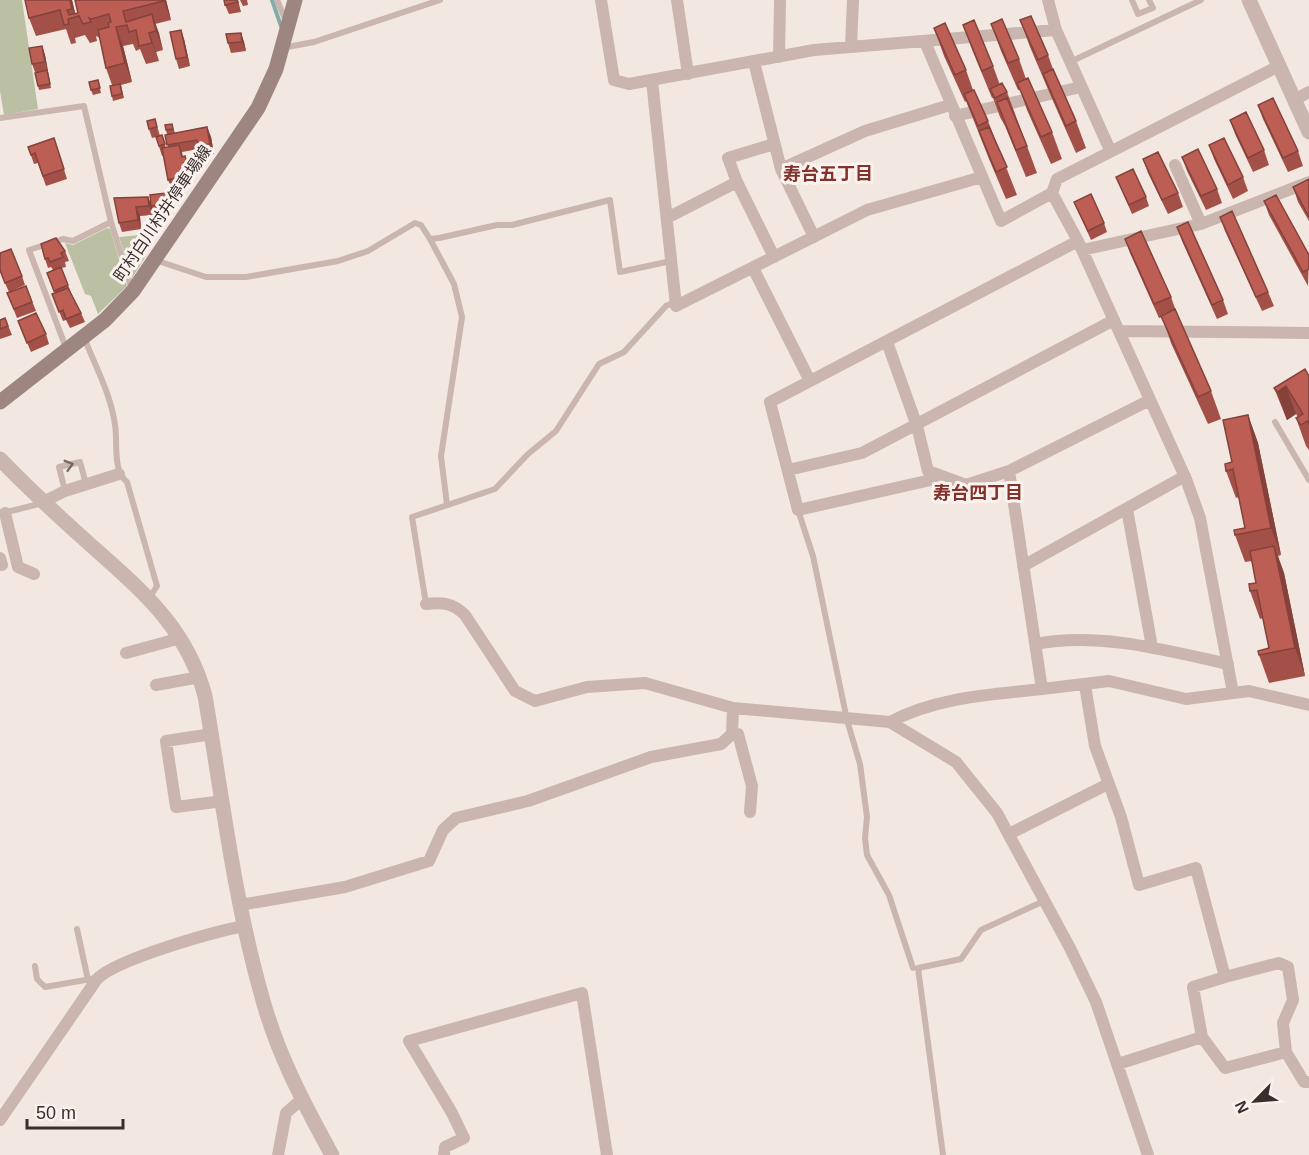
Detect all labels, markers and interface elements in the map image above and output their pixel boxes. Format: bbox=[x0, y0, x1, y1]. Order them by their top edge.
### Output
street label: 町村白川村井停車場線 bbox=[111, 142, 214, 284]
district label: 寿台五丁目 bbox=[783, 164, 873, 184]
one-way arrow bbox=[63, 460, 74, 472]
district label: 寿台四丁目 bbox=[933, 483, 1023, 503]
north arrow bbox=[1225, 1071, 1285, 1131]
scale bar bbox=[27, 1092, 123, 1130]
text: N bbox=[1232, 1098, 1252, 1116]
text: 50 m bbox=[36, 1103, 76, 1123]

